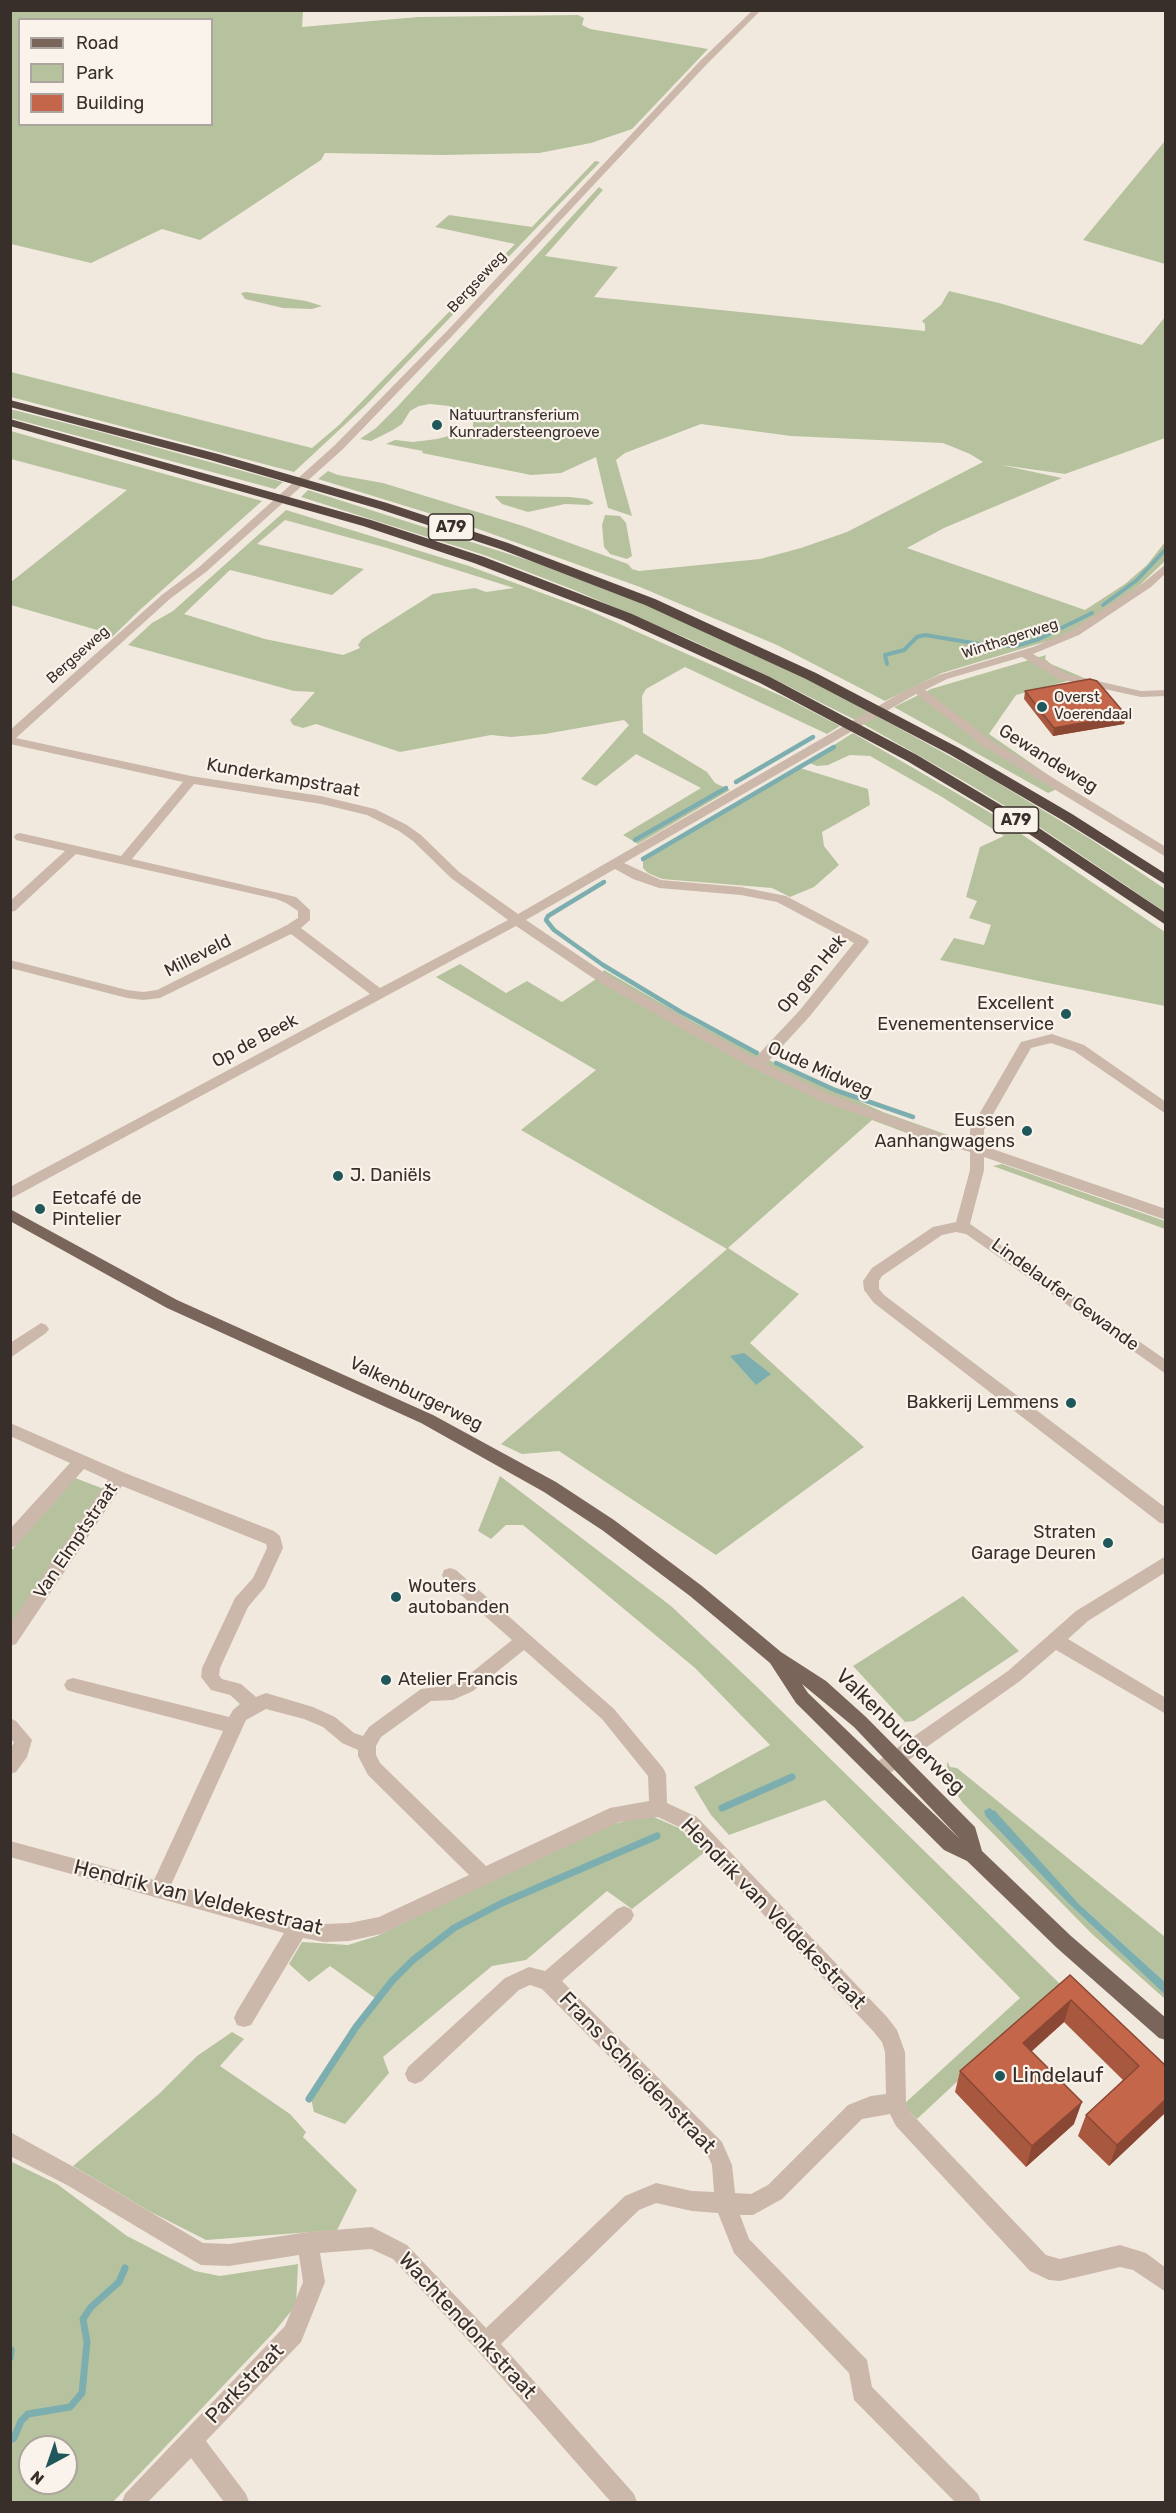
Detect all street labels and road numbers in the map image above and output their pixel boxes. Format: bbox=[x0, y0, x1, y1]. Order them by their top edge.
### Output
street label: Bergseweg bbox=[444, 247, 510, 317]
road number: A79 bbox=[428, 514, 474, 540]
street label: Winthagerweg bbox=[960, 615, 1060, 663]
street label: Bergseweg bbox=[43, 622, 113, 688]
street label: Gewandeweg bbox=[995, 720, 1101, 798]
street label: Kunderkampstraat bbox=[205, 754, 361, 802]
road number: A79 bbox=[994, 807, 1038, 833]
street label: Milleveld bbox=[161, 930, 235, 982]
street label: Op gen Hek bbox=[773, 930, 851, 1018]
street label: Op de Beek bbox=[208, 1009, 302, 1073]
street label: Oude Midweg bbox=[764, 1037, 876, 1103]
street label: Lindelaufer Gewande bbox=[987, 1234, 1143, 1356]
street label: Valkenburgerweg bbox=[346, 1352, 486, 1436]
street label: Van Elmptstraat bbox=[29, 1479, 123, 1603]
street label: Valkenburgerweg bbox=[830, 1664, 970, 1800]
street label: Hendrik van Veldekestraat bbox=[675, 1813, 871, 2015]
street label: Hendrik van Veldekestraat bbox=[71, 1855, 325, 1941]
street label: Frans Schleidenstraat bbox=[553, 1987, 721, 2159]
street label: Wachtendonkstraat bbox=[393, 2248, 541, 2404]
street label: Parkstraat bbox=[201, 2339, 289, 2429]

